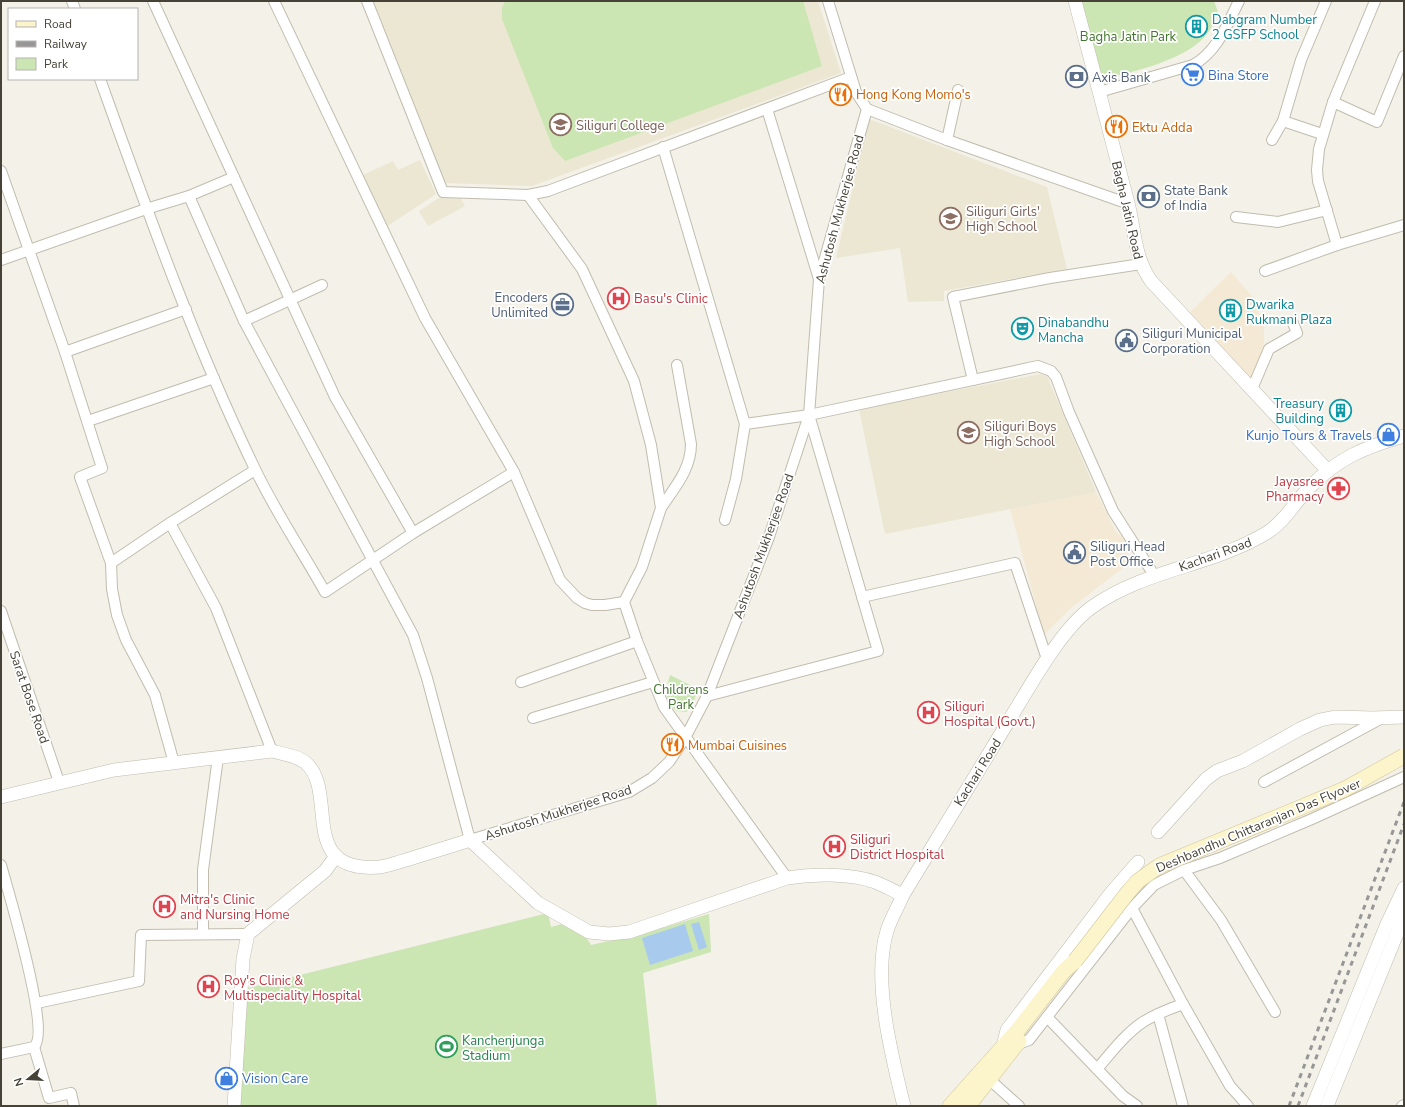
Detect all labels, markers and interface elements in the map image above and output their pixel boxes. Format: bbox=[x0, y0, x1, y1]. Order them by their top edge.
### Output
legend bbox=[8, 8, 138, 80]
place label: Dabgram Number 2 GSFP School bbox=[1212, 11, 1317, 44]
building icon: Dabgram Number 2 GSFP School bbox=[1184, 13, 1210, 39]
text: Road bbox=[44, 16, 72, 32]
park label: Bagha Jatin Park bbox=[1080, 28, 1177, 46]
text: Railway bbox=[44, 36, 88, 52]
text: Park bbox=[44, 56, 69, 72]
supermarket icon: Bina Store bbox=[1179, 62, 1205, 88]
bank icon: Axis Bank bbox=[1064, 64, 1090, 90]
place label: Bina Store bbox=[1208, 67, 1269, 85]
place label: Axis Bank bbox=[1092, 69, 1151, 87]
restaurant icon: Hong Kong Momo's bbox=[827, 81, 853, 107]
place label: Hong Kong Momo's bbox=[856, 86, 971, 104]
school or university icon: Siliguri College bbox=[547, 112, 573, 138]
restaurant icon: Ektu Adda bbox=[1104, 114, 1130, 140]
place label: Siliguri College bbox=[576, 117, 664, 135]
place label: Ektu Adda bbox=[1132, 119, 1193, 137]
street label: Ashutosh Mukherjee Road bbox=[811, 133, 869, 286]
street label: Bagha Jatin Road bbox=[1107, 159, 1147, 261]
place label: State Bank of India bbox=[1164, 182, 1228, 215]
bank icon: State Bank of India bbox=[1136, 184, 1162, 210]
place label: Siliguri Girls' High School bbox=[966, 203, 1040, 236]
school or university icon: Siliguri Girls' High School bbox=[937, 205, 963, 231]
hospital icon: Basu's Clinic bbox=[606, 285, 632, 311]
place label: Encoders Unlimited bbox=[491, 289, 548, 322]
place label: Basu's Clinic bbox=[634, 290, 708, 308]
office icon: Encoders Unlimited bbox=[550, 291, 576, 317]
place label: Dwarika Rukmani Plaza bbox=[1246, 296, 1332, 329]
building icon: Dwarika Rukmani Plaza bbox=[1218, 298, 1244, 324]
place label: Dinabandhu Mancha bbox=[1038, 314, 1109, 347]
theatre icon: Dinabandhu Mancha bbox=[1009, 316, 1035, 342]
place label: Siliguri Municipal Corporation bbox=[1142, 325, 1242, 358]
public building icon: Siliguri Municipal Corporation bbox=[1113, 327, 1139, 353]
place label: Treasury Building bbox=[1274, 395, 1324, 428]
building icon: Treasury Building bbox=[1327, 397, 1353, 423]
place label: Siliguri Boys High School bbox=[984, 418, 1057, 451]
school or university icon: Siliguri Boys High School bbox=[955, 420, 981, 446]
shop icon: Kunjo Tours & Travels bbox=[1375, 422, 1401, 448]
place label: Kunjo Tours & Travels bbox=[1246, 427, 1372, 445]
street label: Ashutosh Mukherjee Road bbox=[729, 471, 799, 621]
place label: Jayasree Pharmacy bbox=[1266, 473, 1324, 506]
pharmacy icon: Jayasree Pharmacy bbox=[1326, 475, 1352, 501]
street label: Kachari Road bbox=[1176, 533, 1254, 576]
place label: Siliguri Head Post Office bbox=[1090, 538, 1165, 571]
public building icon: Siliguri Head Post Office bbox=[1062, 540, 1088, 566]
street label: Sarat Bose Road bbox=[5, 649, 53, 746]
park label: Childrens Park bbox=[653, 681, 709, 714]
place label: Siliguri Hospital (Govt.) bbox=[944, 698, 1036, 731]
hospital icon: Siliguri Hospital (Govt.) bbox=[915, 700, 941, 726]
restaurant icon: Mumbai Cuisines bbox=[660, 732, 686, 758]
street label: Kachari Road bbox=[950, 735, 1006, 810]
place label: Mumbai Cuisines bbox=[688, 737, 787, 755]
street label: Deshbandhu Chittaranjan Das Flyover bbox=[1153, 774, 1364, 877]
street label: Ashutosh Mukherjee Road bbox=[483, 781, 634, 845]
place label: Siliguri District Hospital bbox=[850, 831, 944, 864]
hospital icon: Siliguri District Hospital bbox=[821, 833, 847, 859]
place label: Mitra's Clinic and Nursing Home bbox=[180, 891, 290, 924]
hospital icon: Mitra's Clinic and Nursing Home bbox=[152, 893, 178, 919]
place label: Roy's Clinic & Multispeciality Hospital bbox=[224, 972, 361, 1005]
hospital icon: Roy's Clinic & Multispeciality Hospital bbox=[196, 974, 222, 1000]
place label: Kanchenjunga Stadium bbox=[462, 1032, 544, 1065]
sports icon: Kanchenjunga Stadium bbox=[434, 1034, 460, 1060]
north arrow bbox=[8, 1059, 48, 1099]
shop icon: Vision Care bbox=[214, 1065, 240, 1091]
place label: Vision Care bbox=[241, 1070, 308, 1088]
text: N bbox=[11, 1076, 27, 1088]

